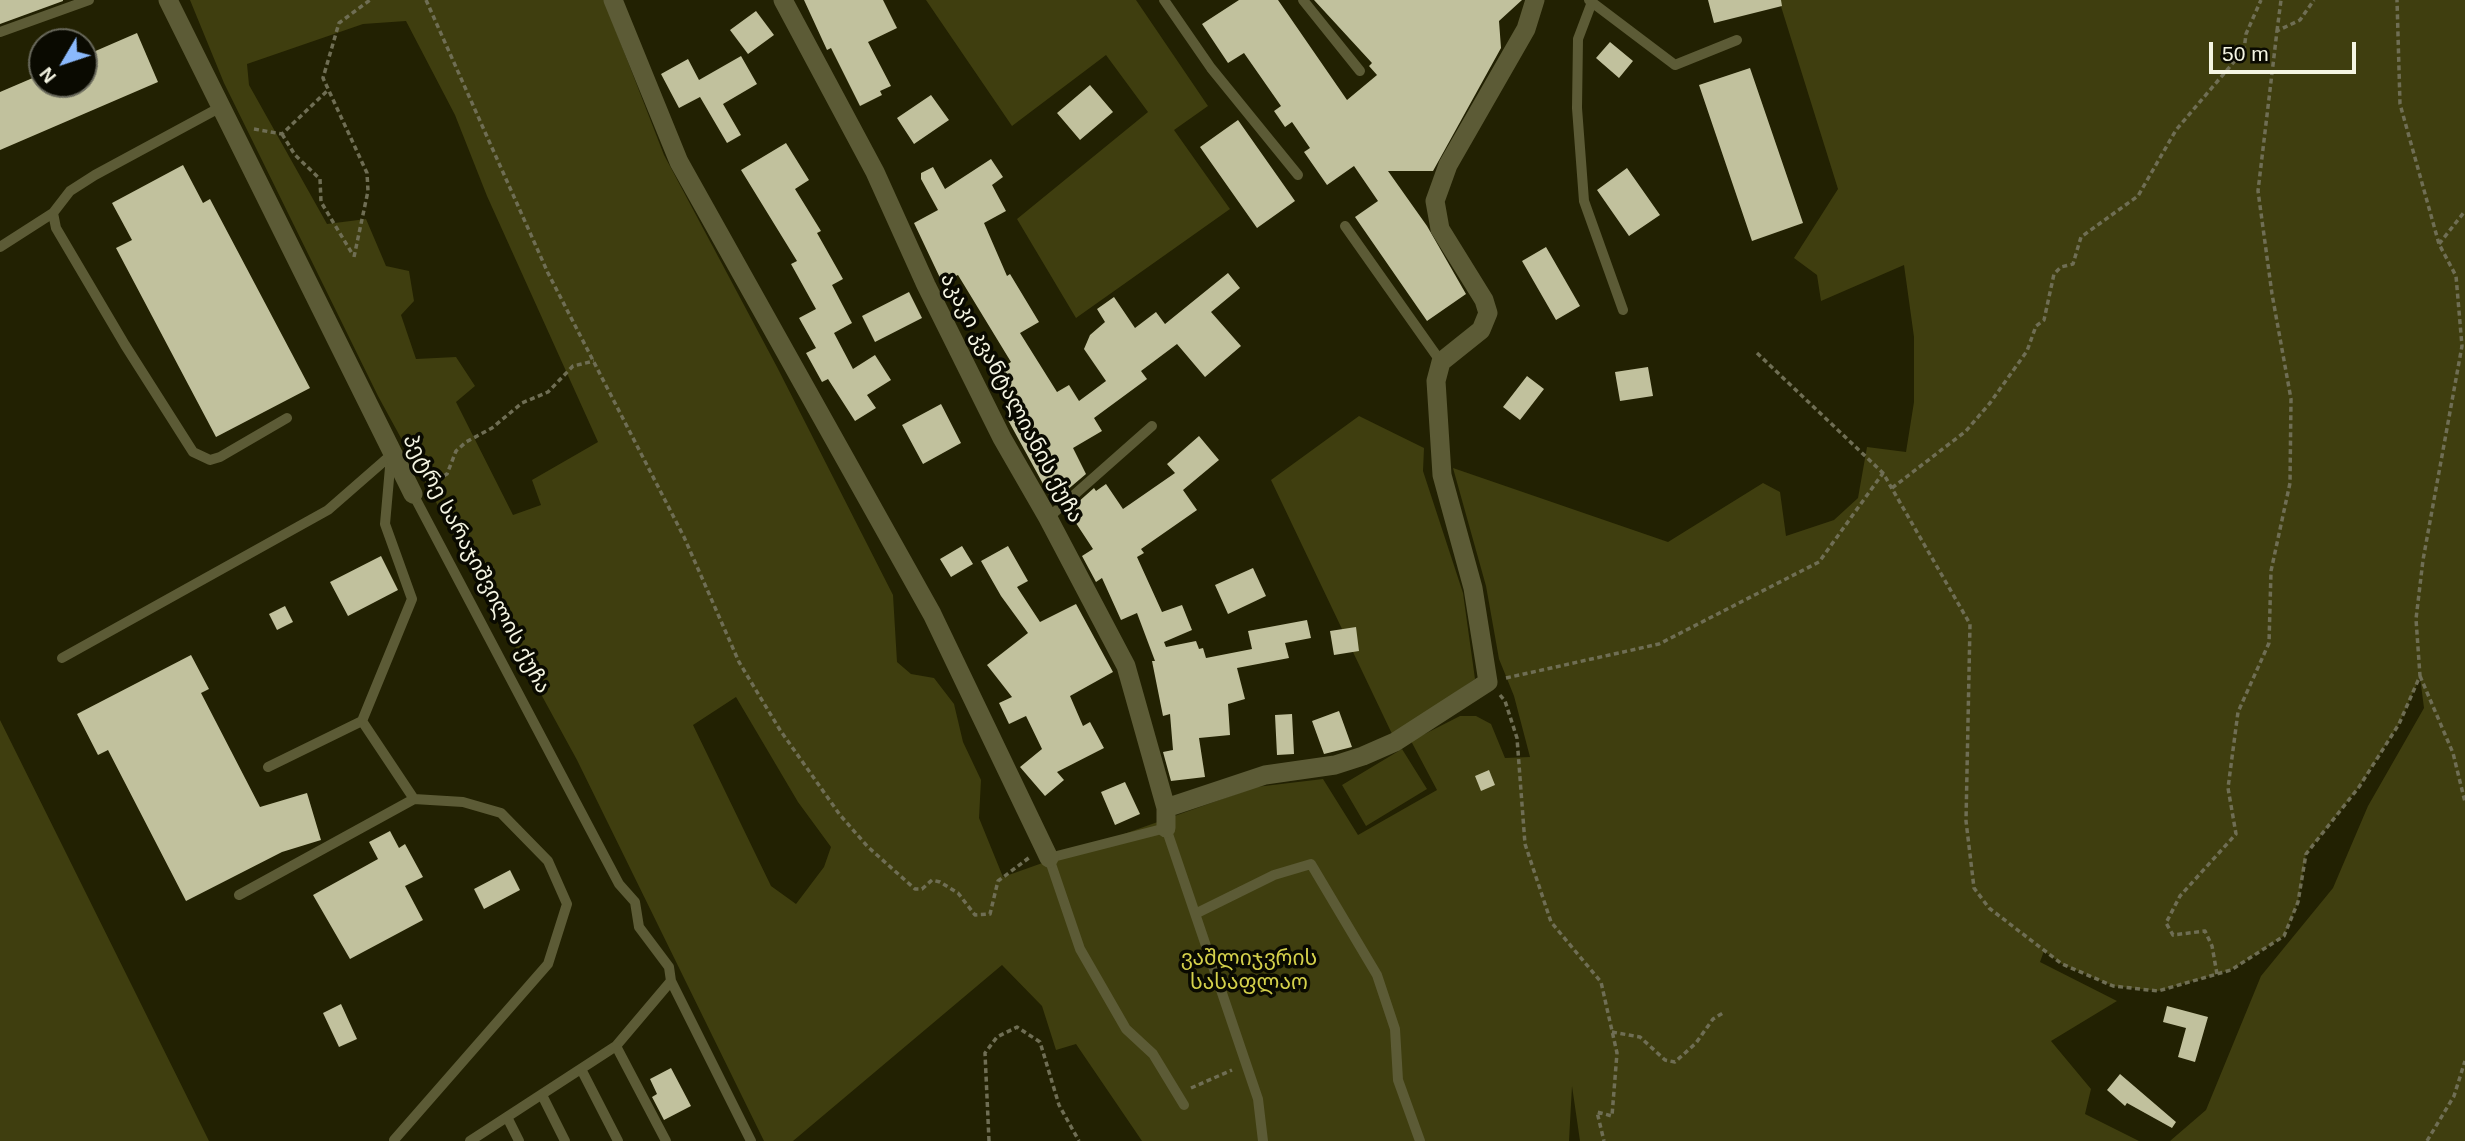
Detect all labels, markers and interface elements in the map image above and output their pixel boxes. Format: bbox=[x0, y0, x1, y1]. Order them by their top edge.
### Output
north arrow bbox=[28, 28, 98, 98]
scale bar bbox=[2213, 28, 2360, 72]
text: 50 m bbox=[2222, 42, 2269, 65]
text: N bbox=[35, 63, 60, 87]
street label: აკაკი კვანტალიანის ქუჩა bbox=[934, 269, 1088, 527]
street label: პეტრე სარაჯიშვილის ქუჩა bbox=[397, 430, 555, 698]
park label: ვაშლიჯვრის სასაფლაო bbox=[1181, 946, 1317, 996]

